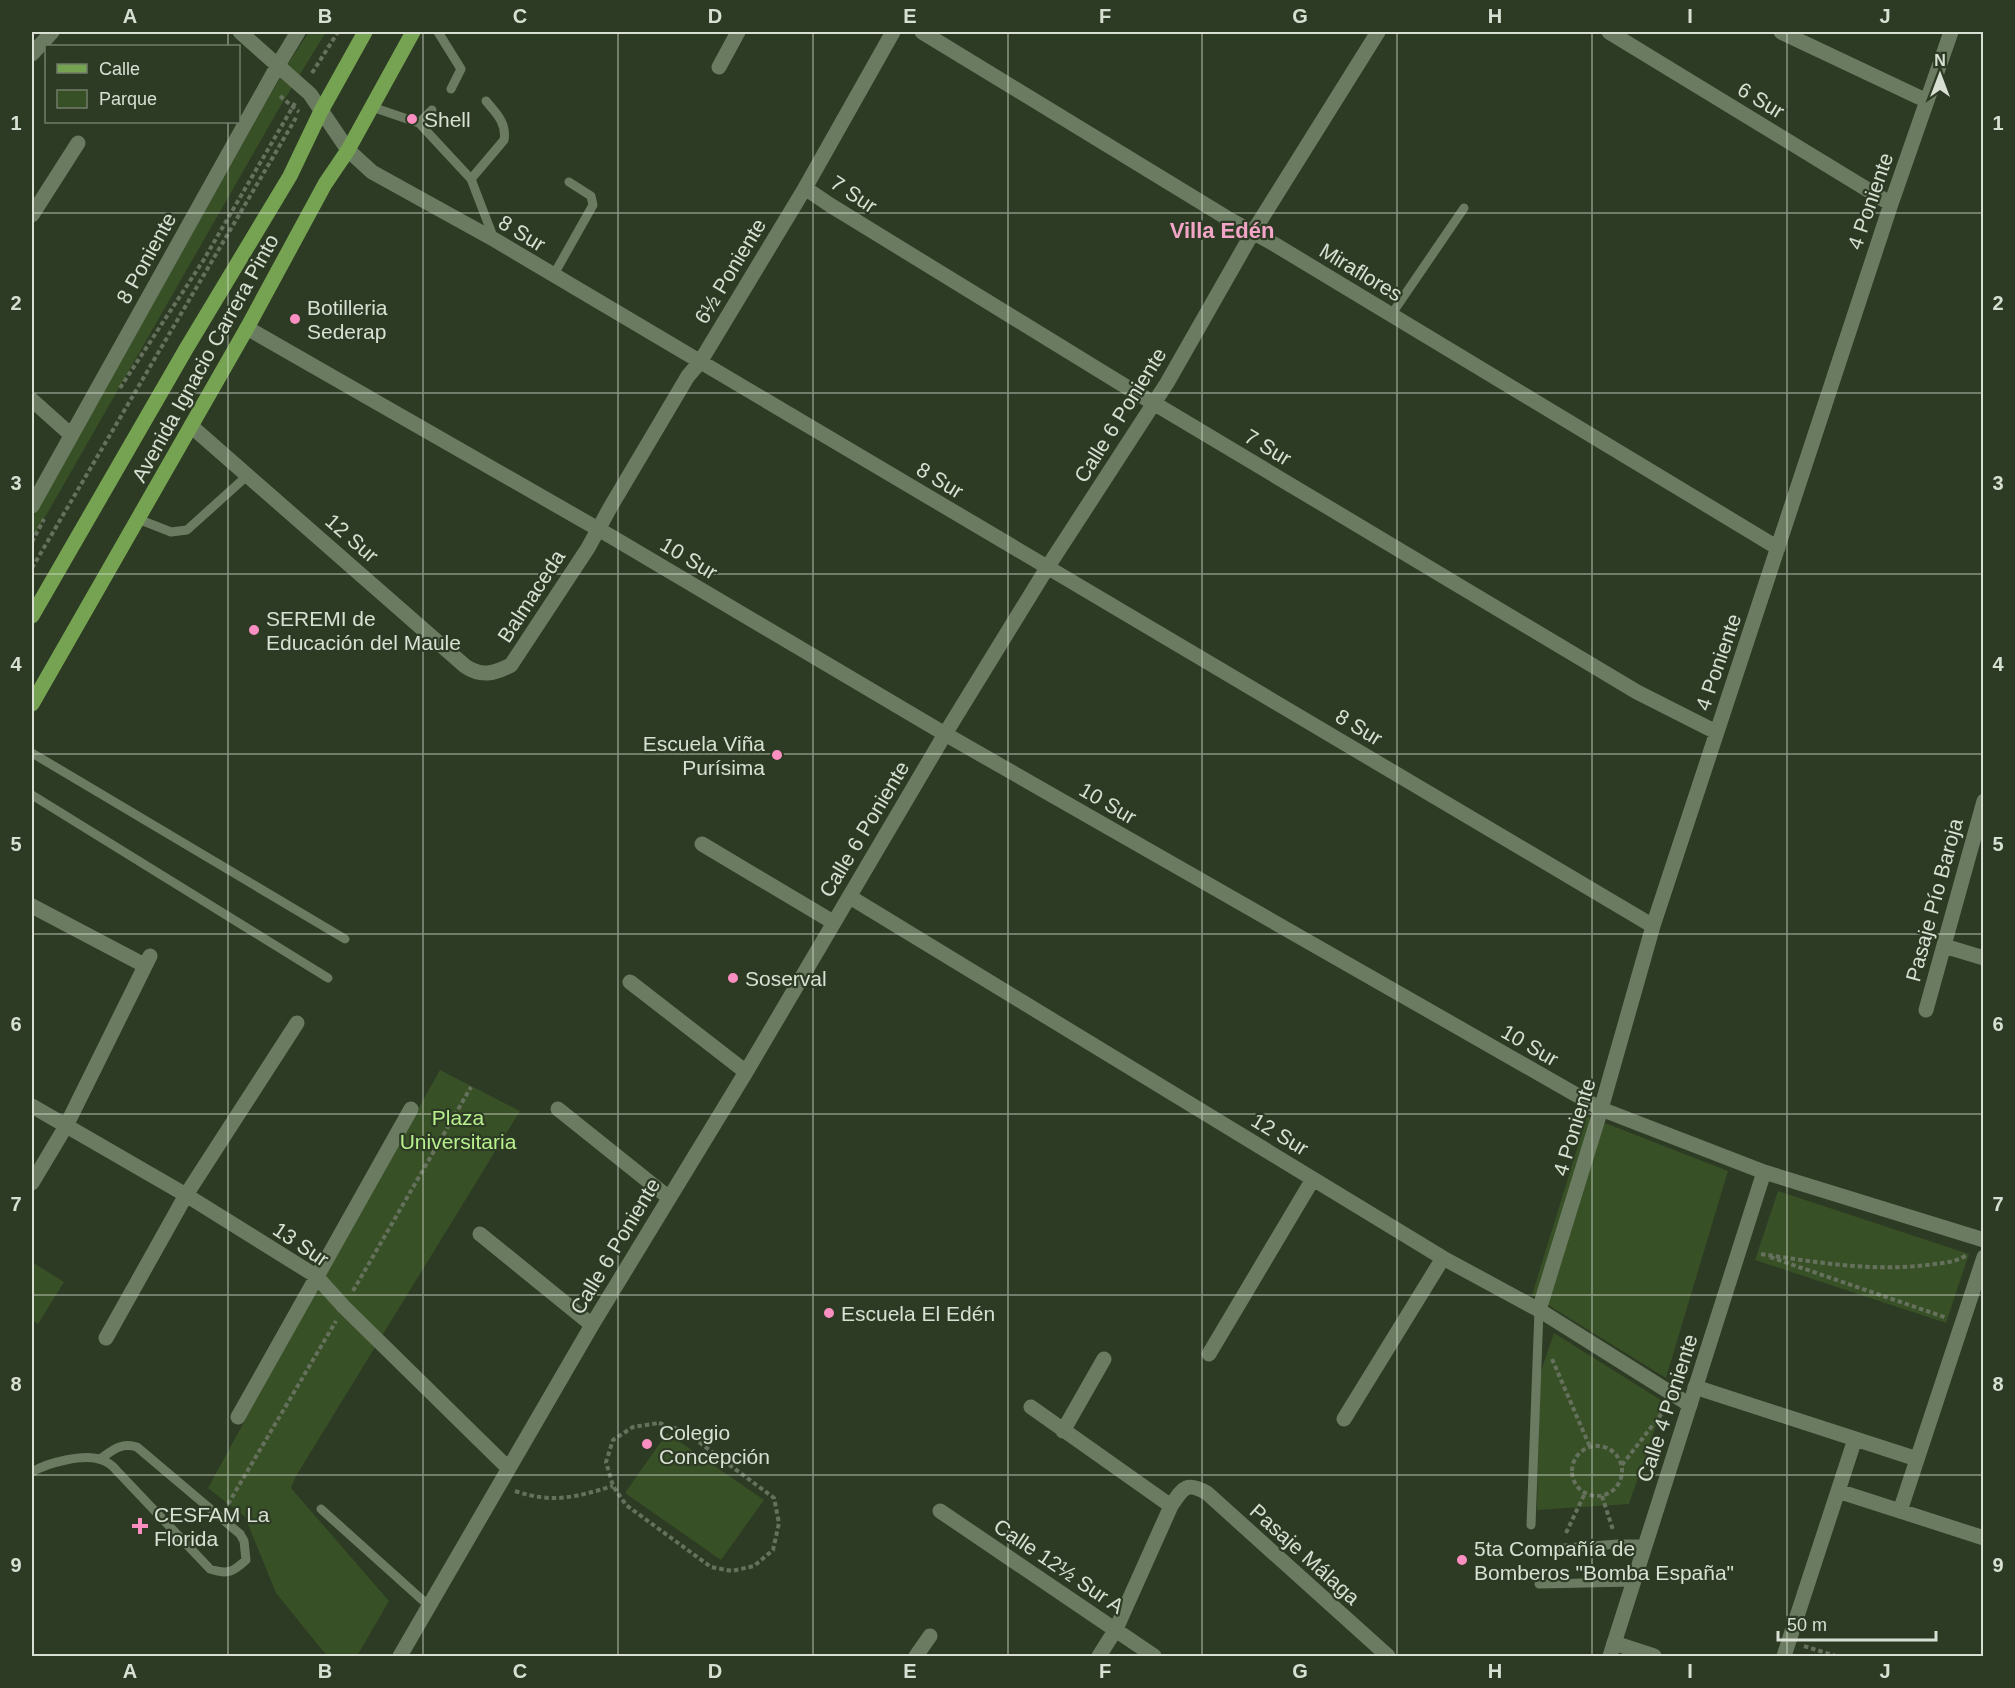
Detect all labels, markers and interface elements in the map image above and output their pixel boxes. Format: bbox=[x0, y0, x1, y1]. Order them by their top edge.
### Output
text: A bbox=[123, 5, 137, 27]
text: B bbox=[318, 5, 332, 27]
text: C bbox=[513, 5, 527, 27]
text: D bbox=[708, 5, 722, 27]
text: E bbox=[903, 5, 917, 27]
text: F bbox=[1099, 5, 1111, 27]
text: G bbox=[1292, 5, 1308, 27]
text: H bbox=[1488, 5, 1502, 27]
text: I bbox=[1687, 5, 1693, 27]
text: J bbox=[1879, 5, 1891, 27]
legend bbox=[45, 45, 240, 123]
north arrow bbox=[1910, 45, 1970, 105]
text: N bbox=[1934, 52, 1946, 69]
text: Calle bbox=[99, 59, 140, 79]
street label: 6 Sur bbox=[1734, 77, 1788, 123]
text: Parque bbox=[99, 89, 157, 109]
place label: Shell bbox=[424, 108, 471, 131]
text: 1 bbox=[10, 112, 22, 134]
marker: Shell bbox=[405, 112, 419, 126]
text: 1 bbox=[1992, 112, 2004, 134]
street label: 4 Poniente bbox=[1843, 150, 1897, 252]
street label: 7 Sur bbox=[827, 171, 881, 217]
street label: 8 Poniente bbox=[112, 209, 180, 307]
street label: 8 Sur bbox=[495, 210, 549, 256]
street label: 6½ Poniente bbox=[690, 215, 770, 327]
district label: Villa Edén bbox=[1170, 218, 1274, 243]
street label: Avenida Ignacio Carrera Pinto bbox=[127, 230, 283, 486]
street label: Miraflores bbox=[1316, 238, 1406, 306]
text: 2 bbox=[10, 292, 22, 314]
text: 2 bbox=[1992, 292, 2004, 314]
place label: Botilleria Sederap bbox=[307, 296, 388, 343]
marker: Botilleria Sederap bbox=[288, 312, 302, 326]
street label: Calle 6 Poniente bbox=[1069, 344, 1171, 486]
street label: 7 Sur bbox=[1241, 424, 1295, 470]
street label: 8 Sur bbox=[913, 457, 967, 503]
text: 3 bbox=[10, 472, 22, 494]
text: 3 bbox=[1992, 472, 2004, 494]
street label: 12 Sur bbox=[321, 509, 383, 567]
street label: 10 Sur bbox=[657, 532, 721, 584]
street label: Balmaceda bbox=[493, 545, 569, 646]
place label: SEREMI de Educación del Maule bbox=[266, 607, 461, 654]
street label: 4 Poniente bbox=[1691, 611, 1745, 713]
marker: SEREMI de Educación del Maule bbox=[247, 623, 261, 637]
text: 4 bbox=[10, 653, 22, 675]
text: 4 bbox=[1992, 653, 2004, 675]
street label: 8 Sur bbox=[1332, 704, 1386, 750]
place label: Escuela Viña Purísima bbox=[643, 732, 765, 779]
marker: Escuela Viña Purísima bbox=[770, 748, 784, 762]
street label: Calle 6 Poniente bbox=[814, 757, 914, 901]
street label: 10 Sur bbox=[1075, 778, 1141, 828]
street label: Pasaje Pío Baroja bbox=[1901, 816, 1967, 984]
text: 5 bbox=[10, 833, 22, 855]
text: 5 bbox=[1992, 833, 2004, 855]
place label: Soserval bbox=[745, 967, 827, 990]
marker: Soserval bbox=[726, 971, 740, 985]
text: 6 bbox=[10, 1013, 22, 1035]
text: 6 bbox=[1992, 1013, 2004, 1035]
street label: 10 Sur bbox=[1497, 1020, 1563, 1070]
street label: 4 Poniente bbox=[1548, 1076, 1600, 1178]
park label: Plaza Universitaria bbox=[400, 1106, 517, 1153]
street label: 12 Sur bbox=[1248, 1108, 1312, 1160]
street label: Calle 6 Poniente bbox=[565, 1174, 665, 1318]
text: 7 bbox=[10, 1193, 22, 1215]
text: 7 bbox=[1992, 1193, 2004, 1215]
street label: 13 Sur bbox=[269, 1217, 333, 1271]
place label: Escuela El Edén bbox=[841, 1302, 995, 1325]
marker: Escuela El Edén bbox=[822, 1306, 836, 1320]
street label: Calle 4 Poniente bbox=[1632, 1331, 1702, 1485]
text: 8 bbox=[10, 1373, 22, 1395]
text: 8 bbox=[1992, 1373, 2004, 1395]
place label: Colegio Concepción bbox=[659, 1421, 770, 1468]
marker: Colegio Concepción bbox=[640, 1437, 654, 1451]
street label: Pasaje Málaga bbox=[1246, 1499, 1365, 1609]
place label: CESFAM La Florida bbox=[154, 1503, 270, 1550]
street label: Calle 12½ Sur A bbox=[990, 1514, 1128, 1618]
marker: CESFAM La Florida bbox=[131, 1517, 149, 1535]
place label: 5ta Compañía de Bomberos "Bomba España" bbox=[1474, 1537, 1734, 1584]
marker: 5ta Compañía de Bomberos "Bomba España" bbox=[1455, 1553, 1469, 1567]
text: 9 bbox=[10, 1554, 22, 1576]
text: 9 bbox=[1992, 1554, 2004, 1576]
scale bar bbox=[1778, 1604, 1936, 1642]
text: 50 m bbox=[1787, 1615, 1827, 1635]
text: A bbox=[123, 1660, 137, 1682]
text: B bbox=[318, 1660, 332, 1682]
text: C bbox=[513, 1660, 527, 1682]
text: D bbox=[708, 1660, 722, 1682]
text: E bbox=[903, 1660, 917, 1682]
text: F bbox=[1099, 1660, 1111, 1682]
text: G bbox=[1292, 1660, 1308, 1682]
text: H bbox=[1488, 1660, 1502, 1682]
text: I bbox=[1687, 1660, 1693, 1682]
text: J bbox=[1879, 1660, 1891, 1682]

